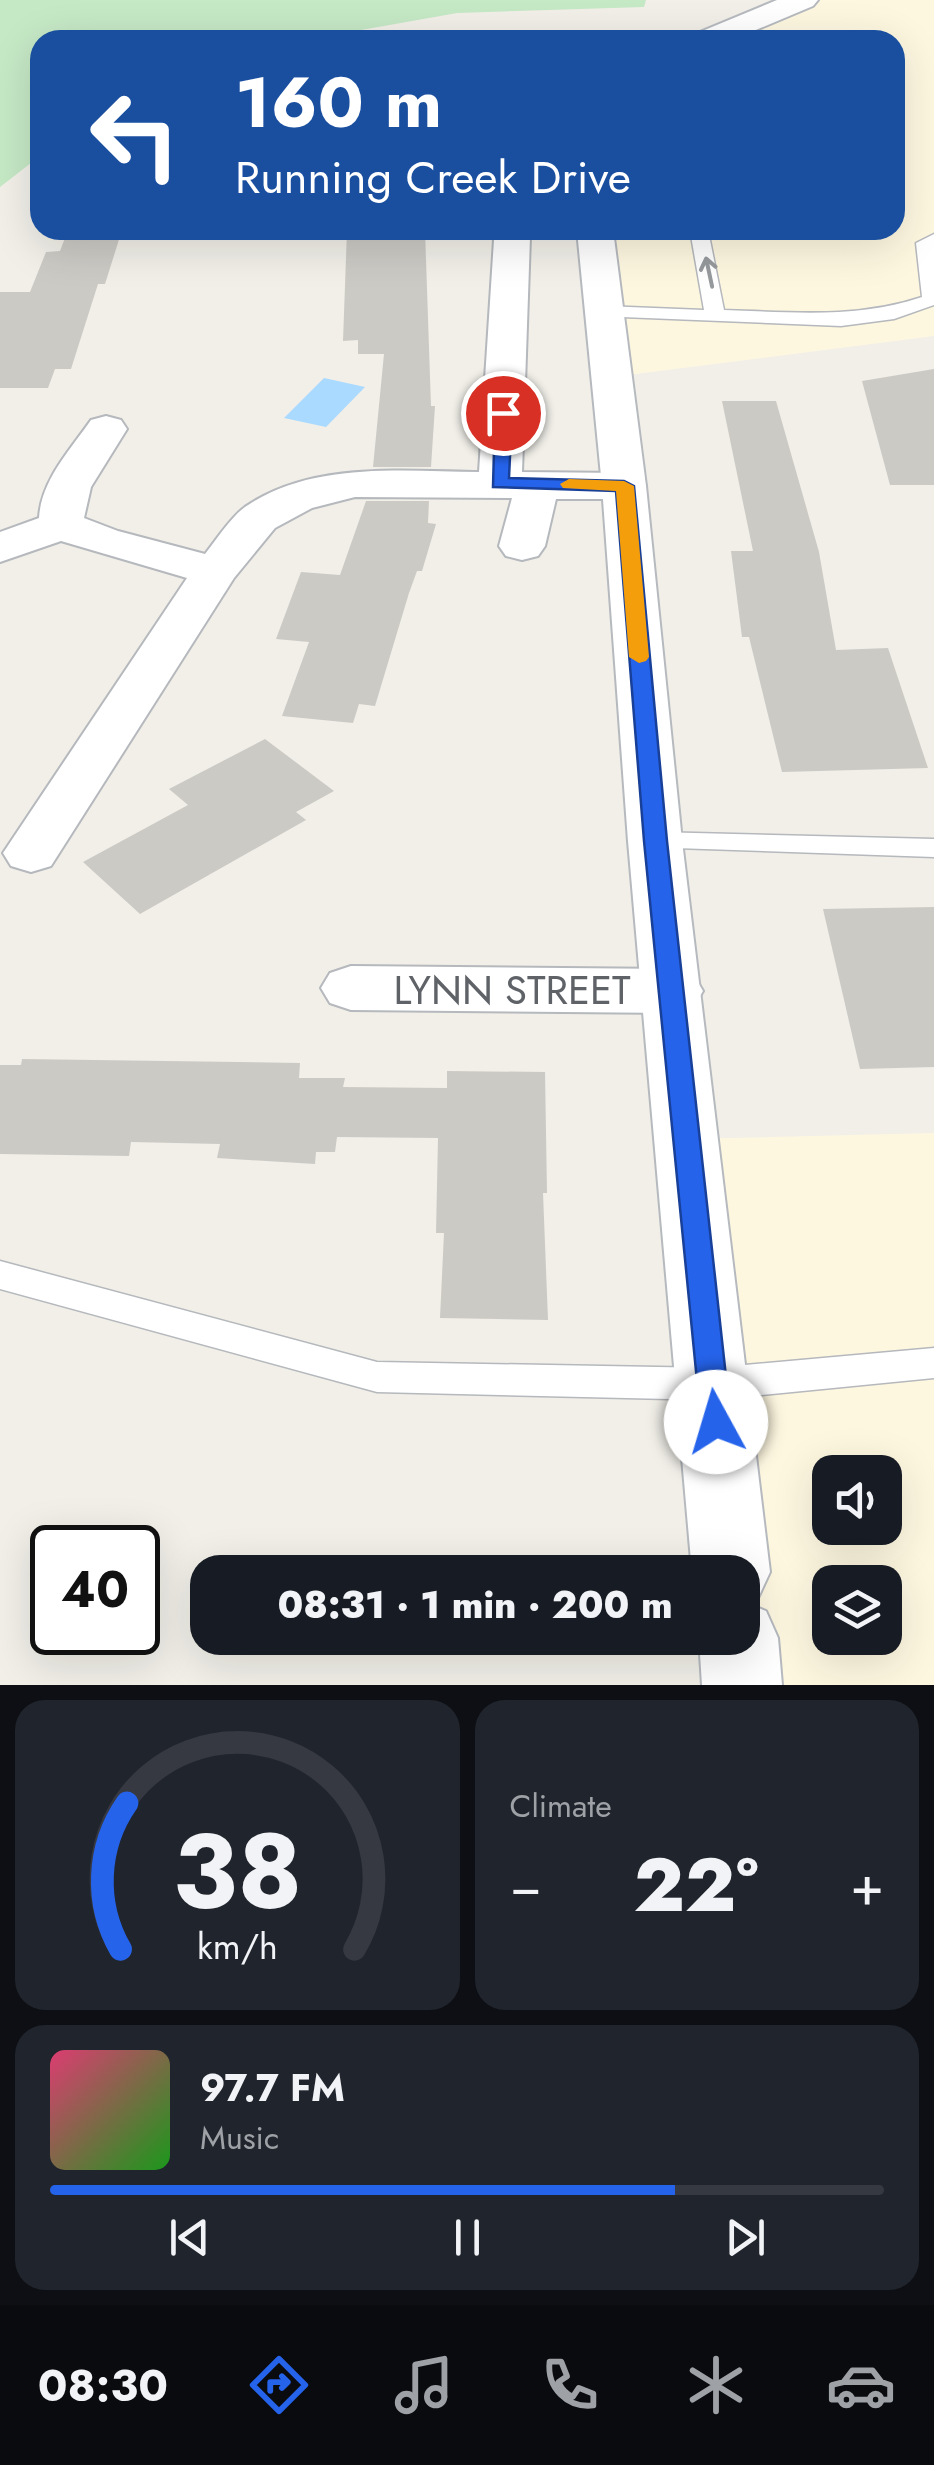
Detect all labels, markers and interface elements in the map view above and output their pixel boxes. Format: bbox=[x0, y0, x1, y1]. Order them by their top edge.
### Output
text: 160 m bbox=[235, 52, 442, 153]
icon: left bbox=[70, 70, 200, 200]
text: Running Creek Drive bbox=[235, 145, 631, 210]
one-way arrow bbox=[698, 257, 717, 289]
pin bbox=[461, 371, 546, 456]
icon: arrive bbox=[476, 386, 531, 441]
street label: LYNN STREET bbox=[393, 961, 631, 1019]
position arrow bbox=[664, 1370, 768, 1474]
map controls bbox=[812, 1455, 902, 1655]
button: sound bbox=[812, 1455, 902, 1545]
speed limit sign: 40 bbox=[30, 1525, 160, 1655]
button: layers bbox=[812, 1565, 902, 1655]
text: 08:31 · 1 min · 200 m bbox=[277, 1577, 673, 1632]
text: Climate bbox=[510, 1783, 612, 1829]
text: 38 bbox=[172, 1796, 302, 1946]
text: 22° bbox=[634, 1831, 759, 1939]
text: − bbox=[510, 1846, 542, 1926]
text: + bbox=[850, 1846, 884, 1926]
text: km/h bbox=[197, 1921, 278, 1972]
text: 97.7 FM bbox=[200, 2060, 345, 2115]
text: Music bbox=[200, 2115, 279, 2161]
icon: previous bbox=[162, 2210, 217, 2265]
icon: pause bbox=[440, 2210, 495, 2265]
icon: next bbox=[718, 2210, 773, 2265]
icon: directions bbox=[244, 2350, 314, 2420]
icon: music bbox=[389, 2350, 459, 2420]
icon: phone bbox=[535, 2350, 605, 2420]
icon: climate bbox=[681, 2350, 751, 2420]
icon: car bbox=[826, 2350, 896, 2420]
text: 08:30 bbox=[38, 2353, 168, 2418]

